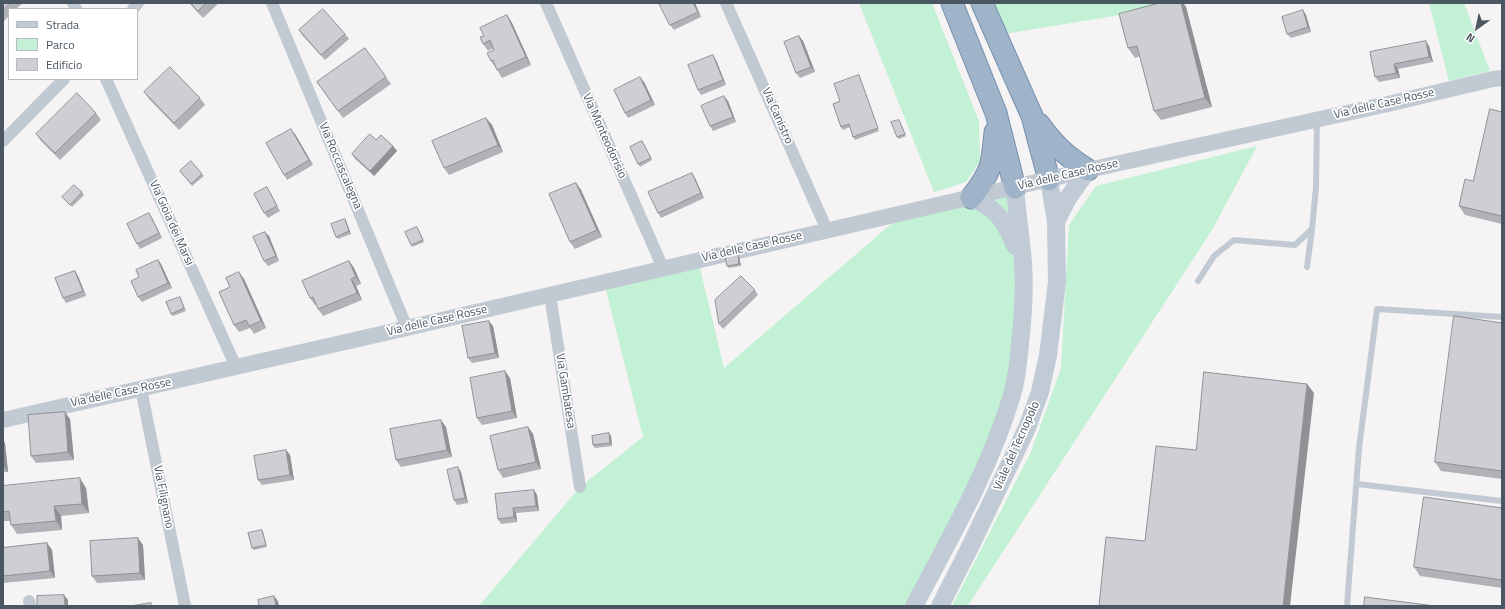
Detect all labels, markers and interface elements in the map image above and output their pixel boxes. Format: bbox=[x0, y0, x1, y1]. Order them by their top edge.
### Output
legend bbox=[8, 8, 138, 80]
north arrow bbox=[1457, 8, 1497, 48]
text: Strada bbox=[46, 15, 79, 34]
text: N bbox=[1463, 29, 1478, 47]
text: Parco bbox=[46, 35, 75, 54]
text: Edificio bbox=[46, 55, 82, 74]
street label: Via delle Case Rosse bbox=[1332, 85, 1436, 123]
street label: Via Canistro bbox=[758, 86, 796, 146]
street label: Via Monteodorisio bbox=[579, 91, 629, 181]
street label: Via Roccascalegna bbox=[315, 121, 365, 211]
street label: Via delle Case Rosse bbox=[1016, 156, 1120, 194]
street label: Via Gioia dei Marsi bbox=[146, 178, 196, 268]
street label: Via delle Case Rosse bbox=[700, 228, 804, 266]
street label: Via delle Case Rosse bbox=[385, 302, 489, 340]
street label: Via Gambatesa bbox=[552, 352, 578, 430]
street label: Via delle Case Rosse bbox=[69, 375, 173, 411]
street label: Viale del Tecnopolo bbox=[991, 399, 1043, 493]
street label: Via Filignano bbox=[150, 464, 176, 530]

